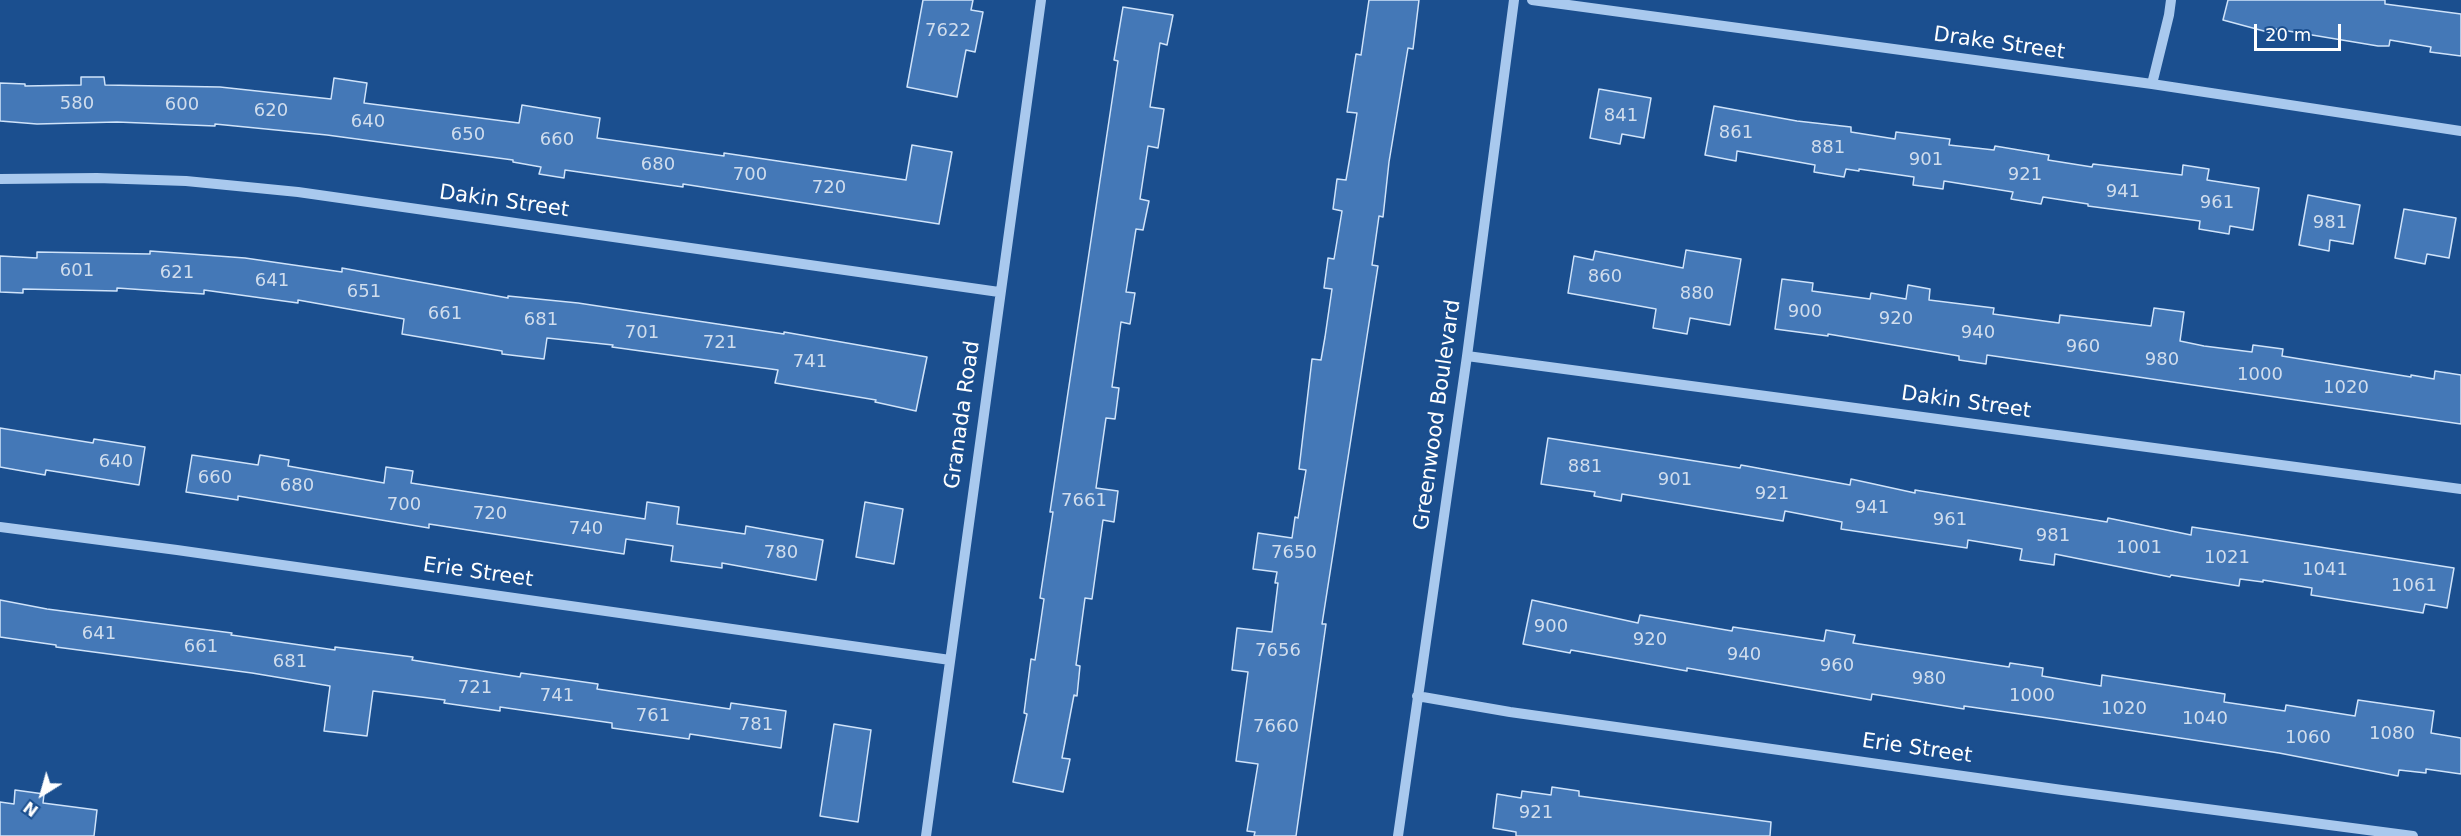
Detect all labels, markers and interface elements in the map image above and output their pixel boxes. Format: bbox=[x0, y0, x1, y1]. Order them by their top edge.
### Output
scale bar bbox=[2257, 12, 2344, 50]
house number: 7622 bbox=[925, 20, 971, 42]
street label: Drake Street bbox=[1932, 22, 2066, 66]
text: 20 m bbox=[2265, 24, 2311, 45]
house number: 580 bbox=[60, 93, 94, 115]
house number: 600 bbox=[165, 94, 199, 116]
house number: 620 bbox=[254, 100, 288, 122]
house number: 841 bbox=[1604, 105, 1638, 127]
house number: 640 bbox=[351, 111, 385, 133]
house number: 861 bbox=[1719, 122, 1753, 144]
house number: 650 bbox=[451, 124, 485, 146]
house number: 660 bbox=[540, 129, 574, 151]
house number: 881 bbox=[1811, 137, 1845, 159]
house number: 901 bbox=[1909, 149, 1943, 171]
house number: 680 bbox=[641, 154, 675, 176]
house number: 700 bbox=[733, 164, 767, 186]
house number: 921 bbox=[2008, 164, 2042, 186]
house number: 720 bbox=[812, 177, 846, 199]
street label: Dakin Street bbox=[437, 180, 571, 224]
house number: 941 bbox=[2106, 181, 2140, 203]
house number: 961 bbox=[2200, 192, 2234, 214]
house number: 981 bbox=[2313, 212, 2347, 234]
house number: 601 bbox=[60, 260, 94, 282]
house number: 621 bbox=[160, 262, 194, 284]
house number: 860 bbox=[1588, 266, 1622, 288]
house number: 641 bbox=[255, 270, 289, 292]
house number: 651 bbox=[347, 281, 381, 303]
house number: 880 bbox=[1680, 283, 1714, 305]
street label: Greenwood Boulevard bbox=[1409, 298, 1467, 532]
house number: 900 bbox=[1788, 301, 1822, 323]
house number: 661 bbox=[428, 303, 462, 325]
house number: 920 bbox=[1879, 308, 1913, 330]
house number: 681 bbox=[524, 309, 558, 331]
house number: 701 bbox=[625, 322, 659, 344]
house number: 940 bbox=[1961, 322, 1995, 344]
house number: 721 bbox=[703, 332, 737, 354]
house number: 960 bbox=[2066, 336, 2100, 358]
street label: Granada Road bbox=[940, 339, 986, 491]
house number: 980 bbox=[2145, 349, 2179, 371]
house number: 741 bbox=[793, 351, 827, 373]
house number: 1000 bbox=[2237, 364, 2283, 386]
house number: 1020 bbox=[2323, 377, 2369, 399]
street label: Dakin Street bbox=[1899, 381, 2033, 425]
house number: 640 bbox=[99, 451, 133, 473]
house number: 881 bbox=[1568, 456, 1602, 478]
house number: 660 bbox=[198, 467, 232, 489]
house number: 901 bbox=[1658, 469, 1692, 491]
house number: 680 bbox=[280, 475, 314, 497]
house number: 921 bbox=[1755, 483, 1789, 505]
house number: 7661 bbox=[1061, 490, 1107, 512]
house number: 700 bbox=[387, 494, 421, 516]
house number: 941 bbox=[1855, 497, 1889, 519]
house number: 720 bbox=[473, 503, 507, 525]
house number: 961 bbox=[1933, 509, 1967, 531]
house number: 740 bbox=[569, 518, 603, 540]
house number: 981 bbox=[2036, 525, 2070, 547]
house number: 1001 bbox=[2116, 537, 2162, 559]
house number: 780 bbox=[764, 542, 798, 564]
house number: 7650 bbox=[1271, 542, 1317, 564]
house number: 1021 bbox=[2204, 547, 2250, 569]
street label: Erie Street bbox=[421, 553, 535, 593]
house number: 1041 bbox=[2302, 559, 2348, 581]
house number: 1061 bbox=[2391, 575, 2437, 597]
house number: 900 bbox=[1534, 616, 1568, 638]
house number: 641 bbox=[82, 623, 116, 645]
house number: 920 bbox=[1633, 629, 1667, 651]
house number: 661 bbox=[184, 636, 218, 658]
house number: 7656 bbox=[1255, 640, 1301, 662]
house number: 940 bbox=[1727, 644, 1761, 666]
house number: 681 bbox=[273, 651, 307, 673]
house number: 960 bbox=[1820, 655, 1854, 677]
house number: 980 bbox=[1912, 668, 1946, 690]
house number: 721 bbox=[458, 677, 492, 699]
house number: 741 bbox=[540, 685, 574, 707]
house number: 1000 bbox=[2009, 685, 2055, 707]
house number: 1020 bbox=[2101, 698, 2147, 720]
house number: 761 bbox=[636, 705, 670, 727]
house number: 1040 bbox=[2182, 708, 2228, 730]
house number: 781 bbox=[739, 714, 773, 736]
house number: 7660 bbox=[1253, 716, 1299, 738]
house number: 1080 bbox=[2369, 723, 2415, 745]
house number: 1060 bbox=[2285, 727, 2331, 749]
street label: Erie Street bbox=[1860, 729, 1974, 769]
north arrow bbox=[12, 764, 72, 824]
text: N bbox=[20, 797, 42, 820]
house number: 921 bbox=[1519, 802, 1553, 824]

